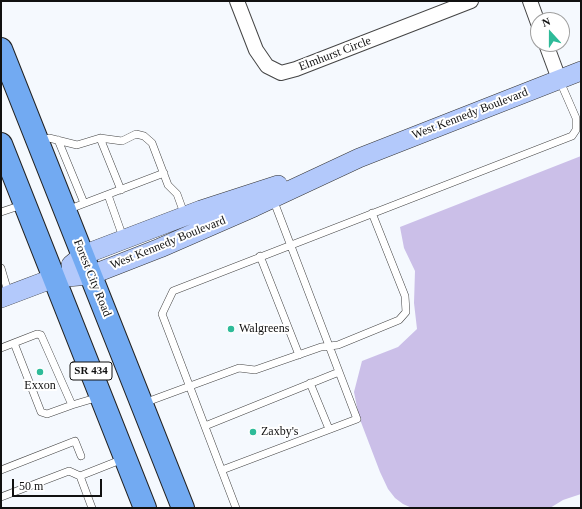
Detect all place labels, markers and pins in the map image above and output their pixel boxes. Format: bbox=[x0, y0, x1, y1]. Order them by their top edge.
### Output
place label: Walgreens bbox=[239, 322, 289, 336]
marker: Walgreens bbox=[226, 324, 236, 334]
marker: Exxon bbox=[35, 367, 45, 377]
place label: Exxon bbox=[24, 379, 56, 393]
place label: Zaxby's bbox=[261, 425, 298, 439]
marker: Zaxby's bbox=[248, 427, 258, 437]

